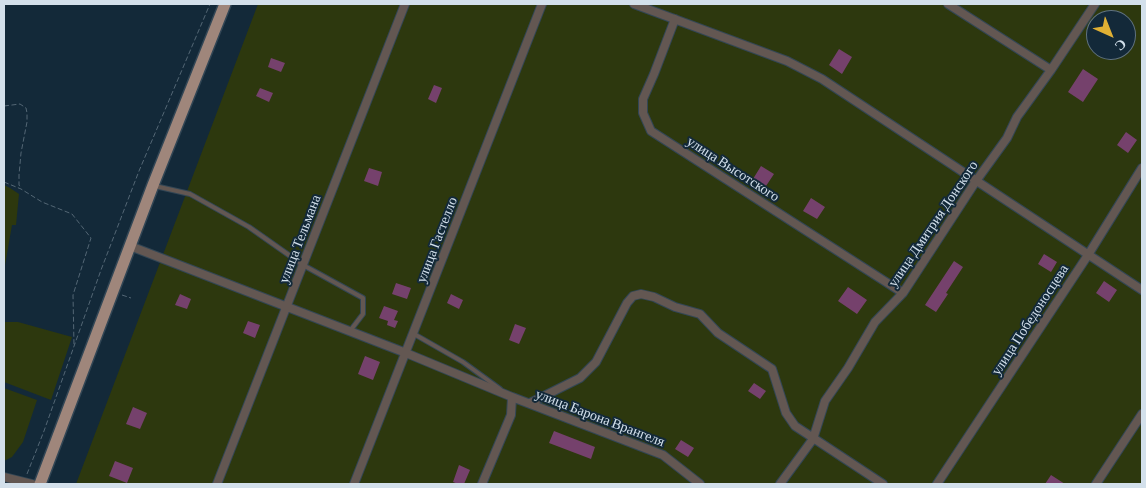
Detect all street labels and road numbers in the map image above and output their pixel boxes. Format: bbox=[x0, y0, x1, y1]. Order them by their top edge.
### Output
street label: улица Высотского bbox=[684, 133, 782, 205]
street label: улица Дмитрия Донского bbox=[884, 158, 982, 290]
street label: улица Тельмана bbox=[275, 192, 325, 286]
street label: улица Гастелло bbox=[413, 195, 461, 285]
street label: улица Победоносцева bbox=[988, 261, 1072, 379]
street label: улица Барона Врангеля bbox=[533, 386, 667, 450]

